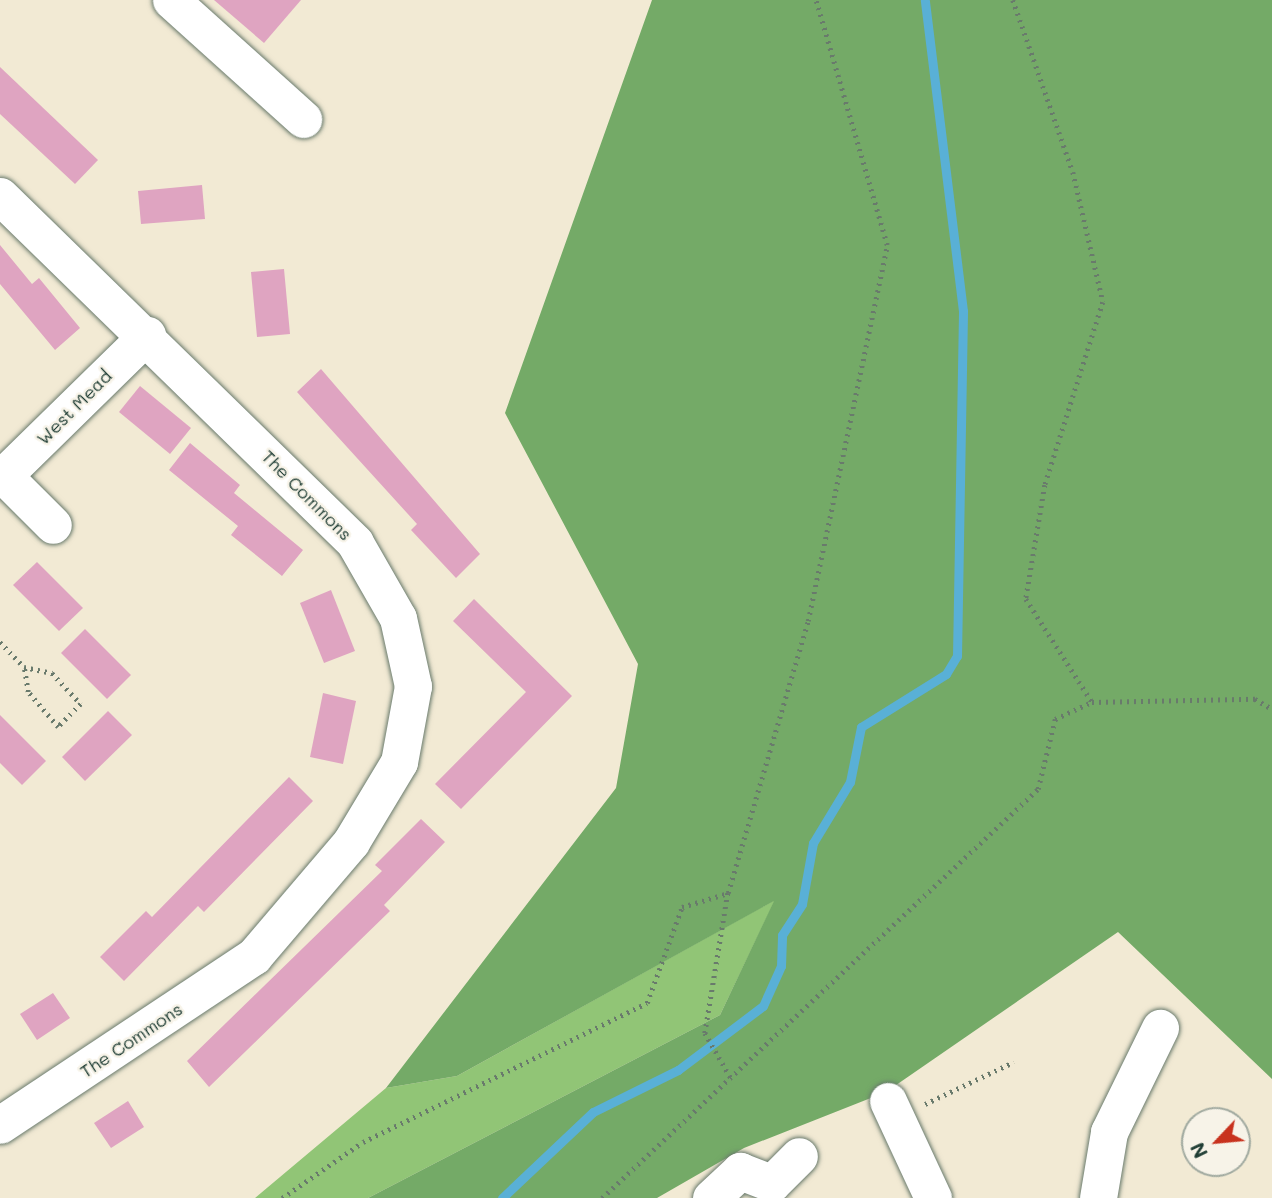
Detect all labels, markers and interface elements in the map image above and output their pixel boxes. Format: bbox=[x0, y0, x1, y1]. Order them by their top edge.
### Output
street label: West Mead bbox=[32, 365, 116, 449]
street label: The Commons bbox=[257, 445, 357, 545]
street label: The Commons bbox=[76, 998, 186, 1082]
north arrow bbox=[1181, 1107, 1251, 1177]
text: N bbox=[1184, 1139, 1213, 1163]

